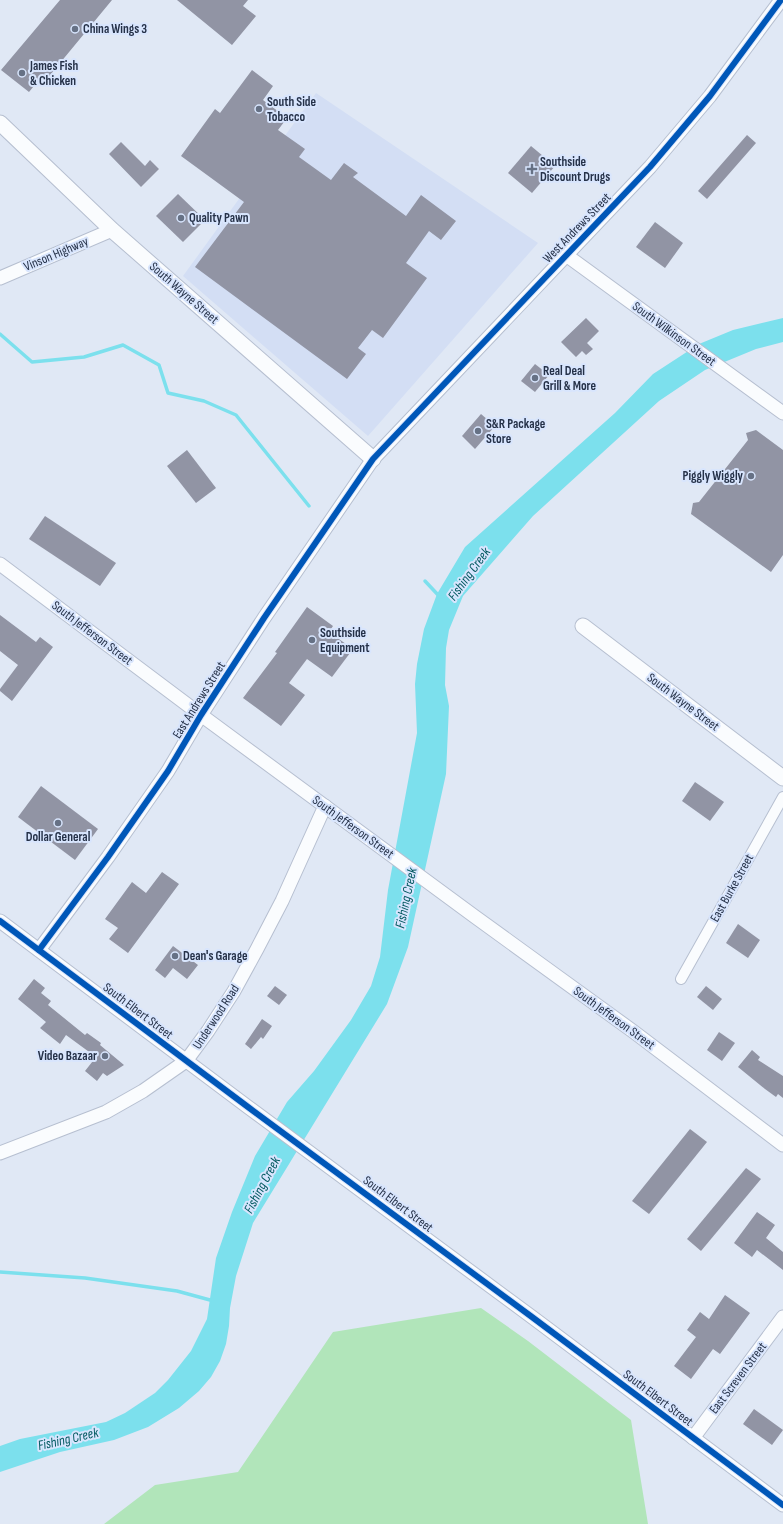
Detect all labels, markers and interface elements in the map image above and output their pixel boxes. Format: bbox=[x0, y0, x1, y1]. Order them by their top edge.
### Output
place label: China Wings 3 bbox=[83, 21, 147, 37]
marker: China Wings 3 bbox=[70, 24, 80, 34]
place label: James Fish & Chicken bbox=[29, 58, 78, 89]
marker: James Fish & Chicken bbox=[17, 68, 27, 78]
place label: South Side Tobacco bbox=[267, 94, 316, 125]
marker: South Side Tobacco bbox=[254, 104, 264, 114]
place label: Southside Discount Drugs bbox=[540, 154, 610, 185]
marker: Southside Discount Drugs bbox=[527, 164, 537, 174]
street label: West Andrews Street bbox=[540, 190, 614, 266]
place label: Quality Pawn bbox=[189, 210, 249, 226]
marker: Quality Pawn bbox=[176, 213, 186, 223]
street label: Vinson Highway bbox=[21, 233, 91, 275]
street label: South Wayne Street bbox=[146, 259, 222, 327]
street label: South Wilkinson Street bbox=[629, 298, 719, 370]
place label: Real Deal Grill & More bbox=[543, 363, 596, 394]
marker: Real Deal Grill & More bbox=[530, 373, 540, 383]
place label: S&R Package Store bbox=[486, 416, 546, 447]
marker: S&R Package Store bbox=[473, 426, 483, 436]
place label: Piggly Wiggly bbox=[683, 468, 744, 484]
marker: Piggly Wiggly bbox=[746, 471, 756, 481]
water label: Fishing Creek bbox=[444, 543, 494, 604]
street label: South Jefferson Street bbox=[48, 597, 136, 669]
place label: Southside Equipment bbox=[320, 625, 370, 656]
marker: Southside Equipment bbox=[307, 635, 317, 645]
street label: East Andrews Street bbox=[169, 658, 229, 741]
street label: South Wayne Street bbox=[644, 670, 722, 734]
street label: South Jefferson Street bbox=[309, 792, 397, 862]
marker: Dollar General bbox=[53, 818, 63, 828]
place label: Dollar General bbox=[26, 829, 91, 845]
street label: East Burke Street bbox=[707, 851, 757, 925]
water label: Fishing Creek bbox=[391, 865, 421, 930]
place label: Dean's Garage bbox=[183, 948, 248, 964]
marker: Dean's Garage bbox=[170, 951, 180, 961]
street label: South Elbert Street bbox=[100, 979, 176, 1043]
street label: Underwood Road bbox=[189, 982, 243, 1052]
street label: South Jefferson Street bbox=[570, 983, 658, 1053]
place label: Video Bazaar bbox=[38, 1048, 97, 1064]
marker: Video Bazaar bbox=[100, 1051, 110, 1061]
water label: Fishing Creek bbox=[240, 1153, 284, 1216]
street label: South Elbert Street bbox=[360, 1172, 436, 1236]
street label: East Screven Street bbox=[706, 1339, 770, 1417]
street label: South Elbert Street bbox=[620, 1366, 696, 1430]
water label: Fishing Creek bbox=[36, 1424, 101, 1454]

